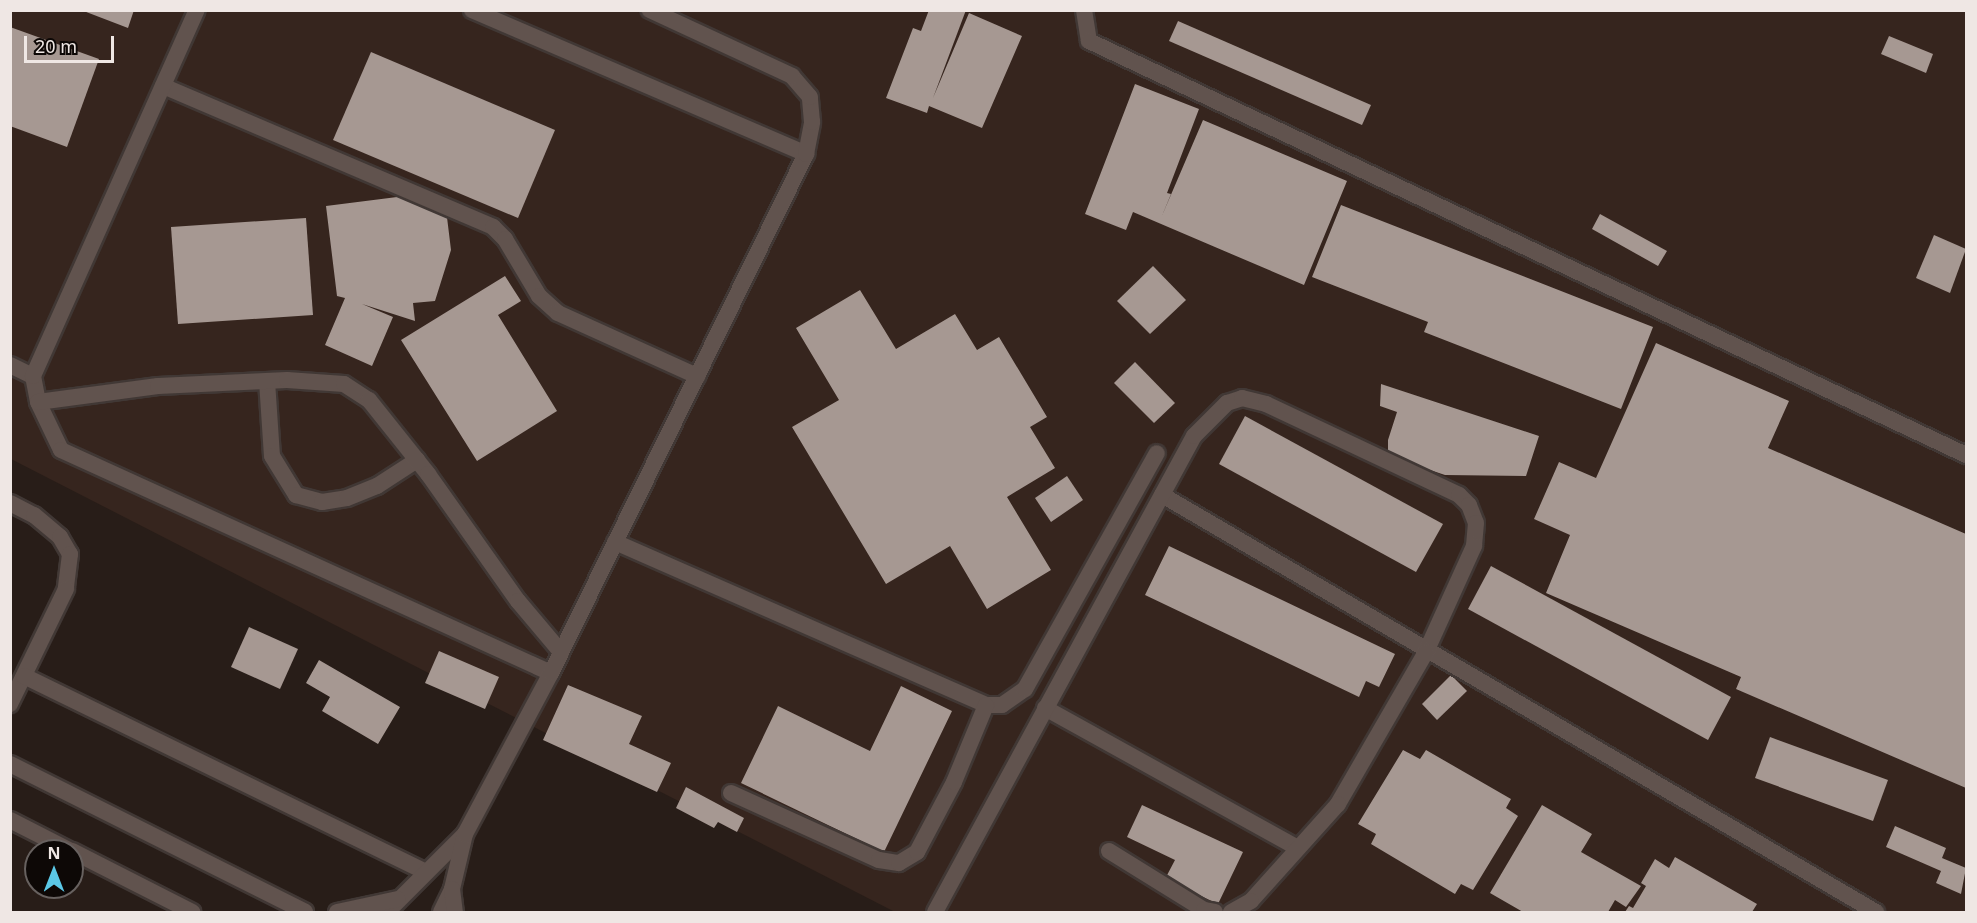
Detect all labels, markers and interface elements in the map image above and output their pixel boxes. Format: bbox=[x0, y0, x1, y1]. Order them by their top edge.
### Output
scale bar bbox=[27, 24, 117, 62]
text: 20 m bbox=[35, 34, 77, 58]
north arrow bbox=[24, 839, 84, 899]
text: N bbox=[47, 842, 61, 864]

